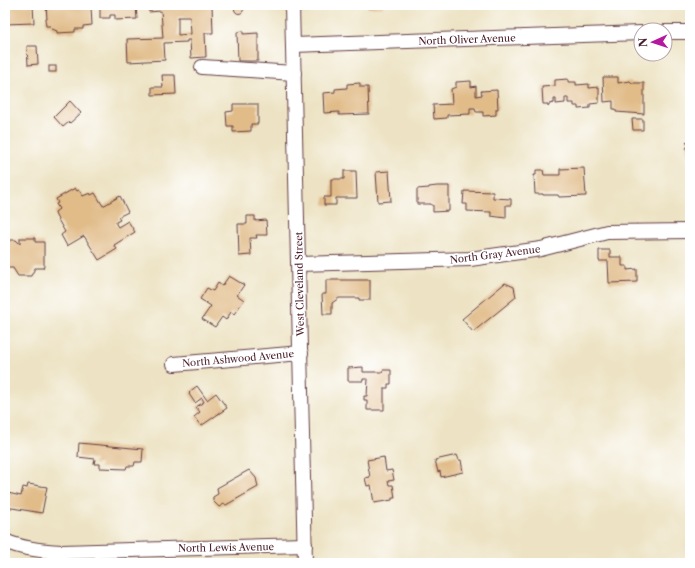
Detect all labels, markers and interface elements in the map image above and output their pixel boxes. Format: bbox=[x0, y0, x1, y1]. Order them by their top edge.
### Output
north arrow bbox=[633, 22, 673, 62]
street label: North Oliver Avenue bbox=[418, 31, 516, 48]
text: N bbox=[636, 37, 650, 48]
street label: West Cleveland Street bbox=[292, 231, 307, 337]
street label: North Gray Avenue bbox=[449, 242, 541, 266]
street label: North Ashwood Avenue bbox=[182, 347, 295, 370]
street label: North Lewis Avenue bbox=[178, 540, 275, 555]

